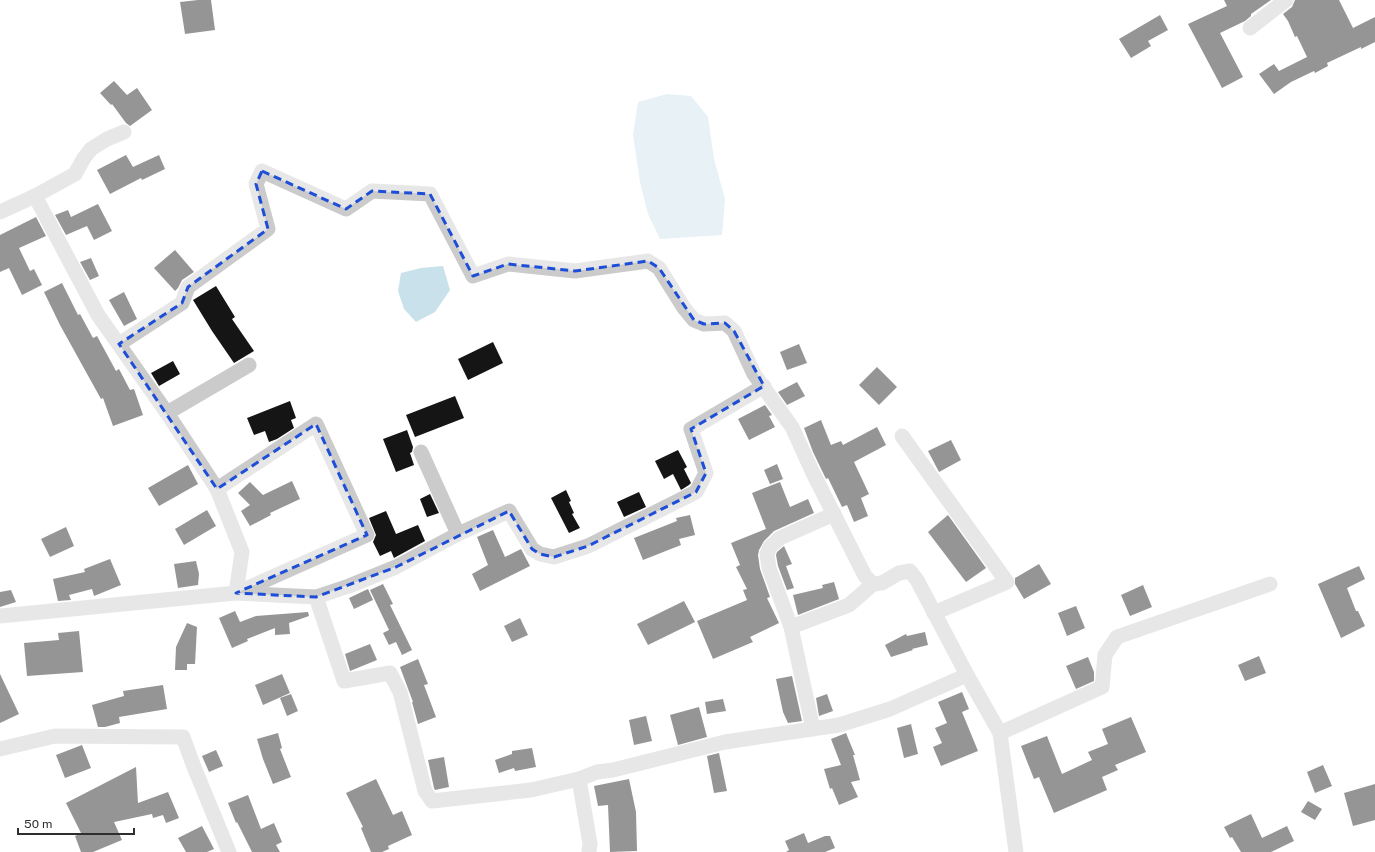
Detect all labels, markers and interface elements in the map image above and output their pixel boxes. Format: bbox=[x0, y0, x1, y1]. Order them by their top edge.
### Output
scale bar bbox=[18, 810, 134, 836]
text: 50 m bbox=[24, 817, 52, 831]

